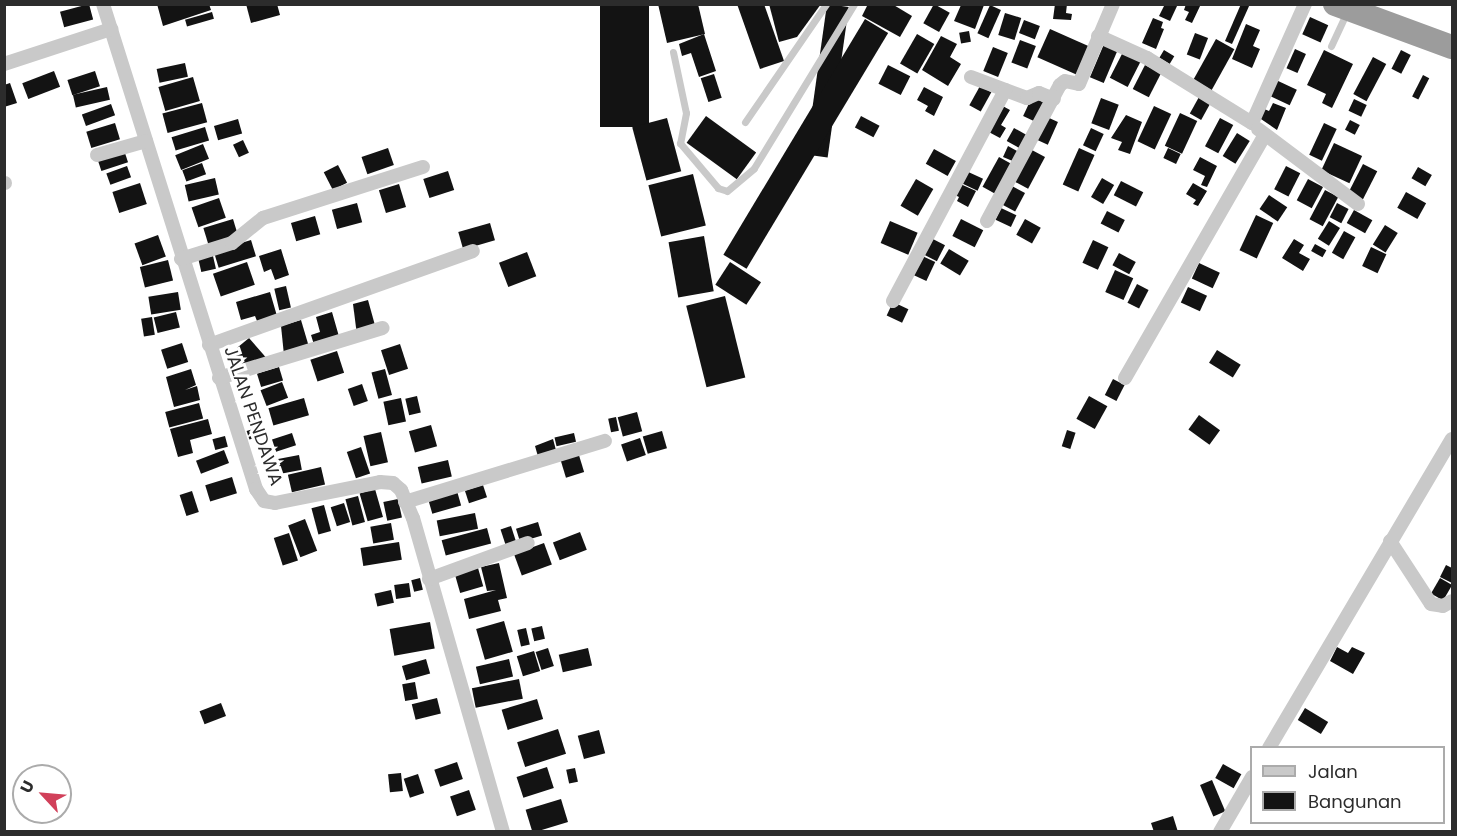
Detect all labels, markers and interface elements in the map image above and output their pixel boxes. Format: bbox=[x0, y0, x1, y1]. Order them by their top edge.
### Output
street label: JALAN PENDAWA bbox=[219, 344, 287, 488]
legend bbox=[1250, 746, 1445, 824]
text: Jalan bbox=[1308, 759, 1358, 784]
north arrow bbox=[12, 764, 72, 824]
text: U bbox=[14, 777, 40, 797]
text: Bangunan bbox=[1308, 789, 1402, 814]

